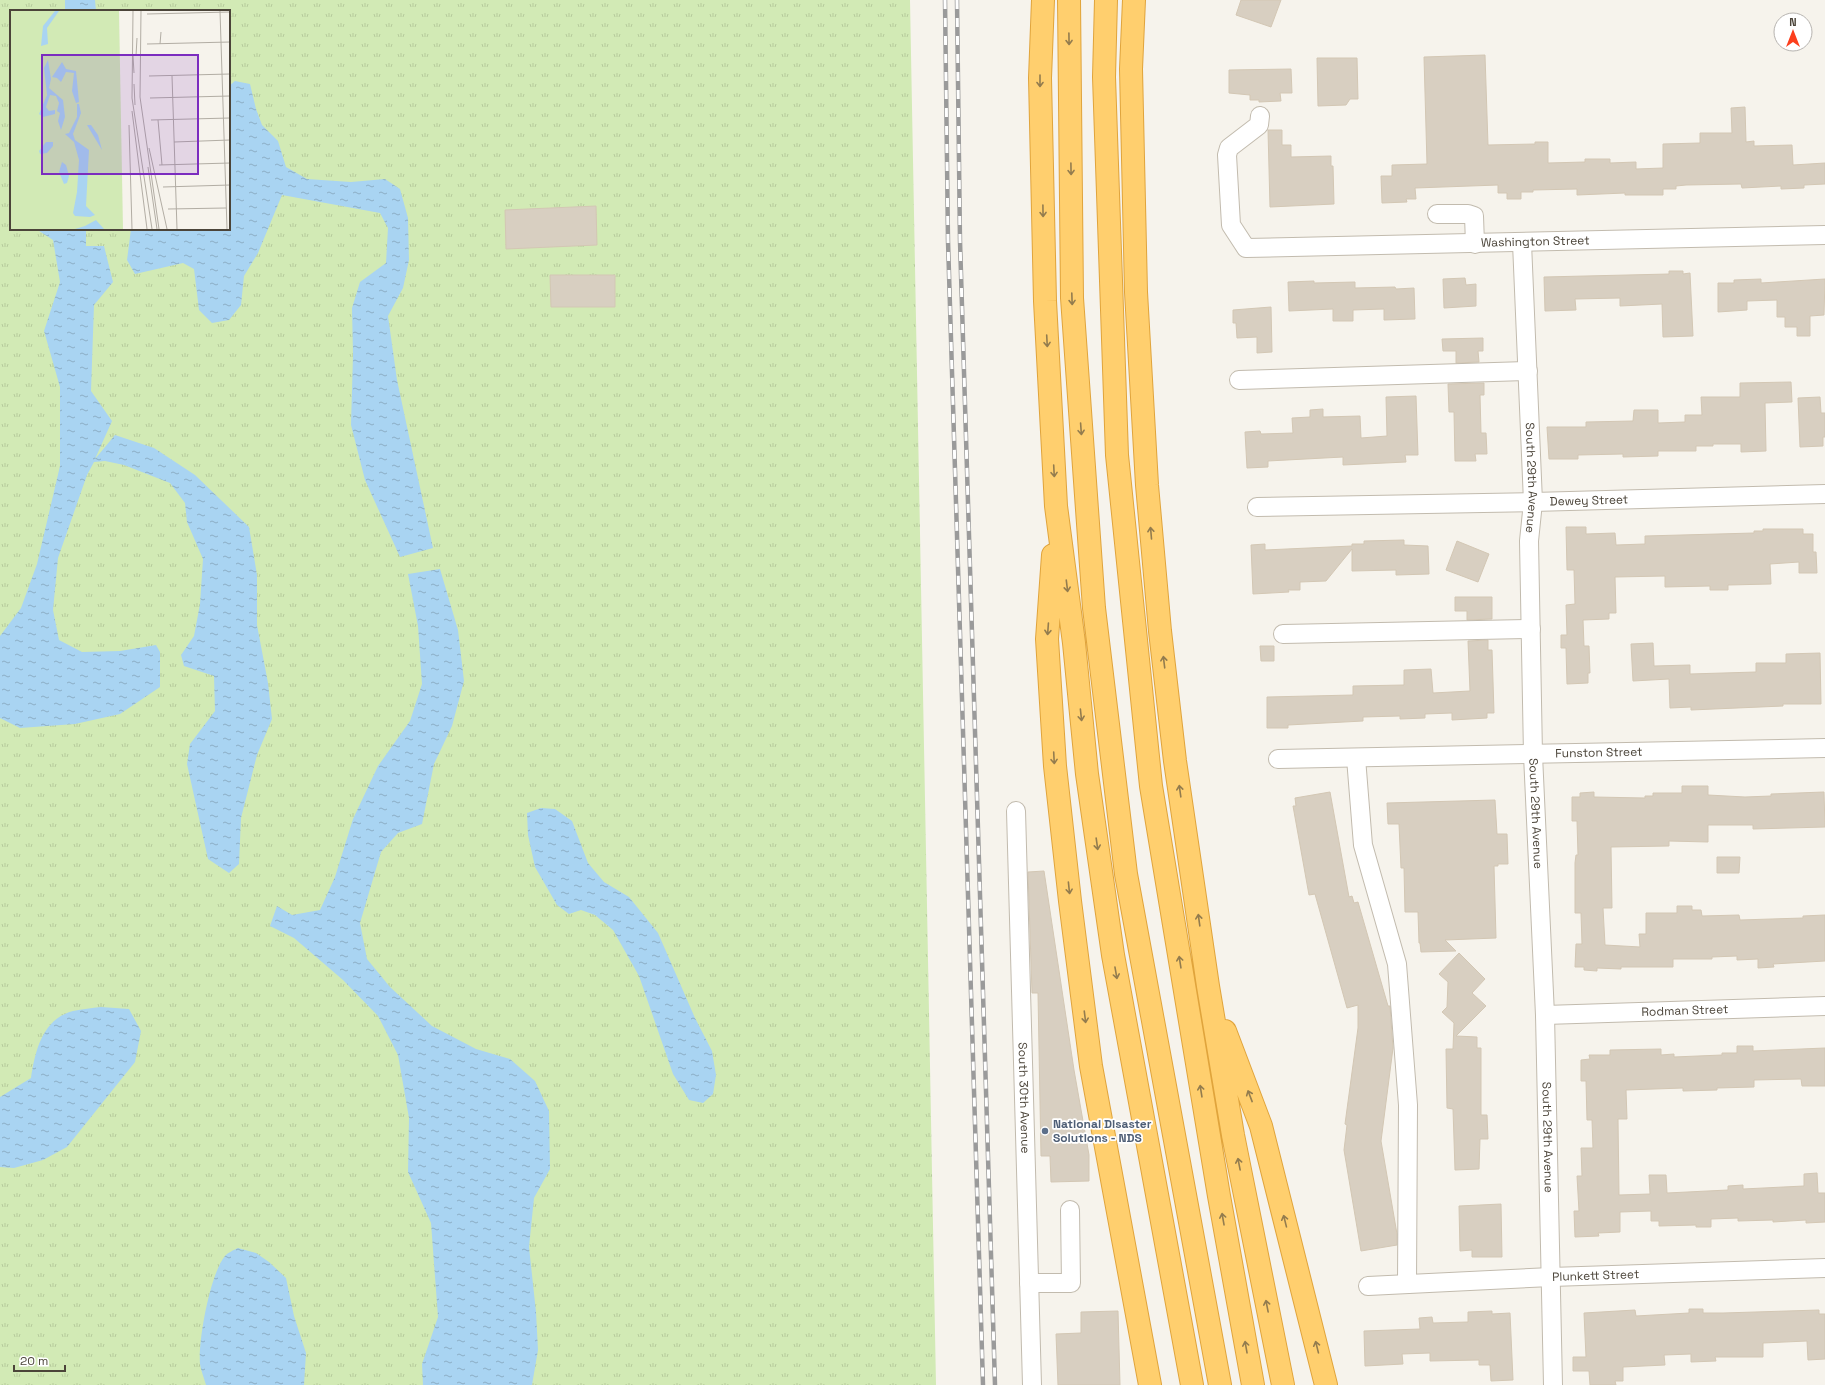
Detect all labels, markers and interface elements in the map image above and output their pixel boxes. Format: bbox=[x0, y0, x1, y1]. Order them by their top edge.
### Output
inset map bbox=[10, 10, 230, 230]
north arrow bbox=[1773, 12, 1813, 52]
text: N bbox=[1789, 15, 1797, 29]
one-way arrow bbox=[1065, 32, 1073, 45]
one-way arrow bbox=[1036, 74, 1044, 87]
one-way arrow bbox=[1067, 162, 1075, 175]
one-way arrow bbox=[1039, 204, 1047, 217]
street label: Washington Street bbox=[1481, 232, 1590, 251]
one-way arrow bbox=[1068, 292, 1076, 305]
one-way arrow bbox=[1043, 334, 1051, 347]
one-way arrow bbox=[1078, 422, 1085, 435]
street label: South 29th Avenue bbox=[1522, 422, 1541, 534]
one-way arrow bbox=[1051, 464, 1058, 477]
street label: Dewey Street bbox=[1549, 491, 1629, 510]
one-way arrow bbox=[1147, 527, 1155, 540]
one-way arrow bbox=[1063, 579, 1070, 592]
one-way arrow bbox=[1044, 622, 1051, 635]
one-way arrow bbox=[1160, 656, 1167, 669]
one-way arrow bbox=[1077, 709, 1085, 722]
street label: Funston Street bbox=[1555, 744, 1643, 761]
one-way arrow bbox=[1051, 751, 1058, 764]
street label: South 29th Avenue bbox=[1525, 758, 1546, 869]
one-way arrow bbox=[1176, 785, 1184, 798]
one-way arrow bbox=[1093, 838, 1101, 851]
one-way arrow bbox=[1065, 881, 1072, 894]
one-way arrow bbox=[1195, 913, 1203, 926]
one-way arrow bbox=[1176, 956, 1184, 969]
one-way arrow bbox=[1113, 966, 1121, 979]
street label: Rodman Street bbox=[1641, 1001, 1729, 1020]
one-way arrow bbox=[1081, 1010, 1089, 1023]
street label: South 30th Avenue bbox=[1014, 1042, 1034, 1154]
street label: South 29th Avenue bbox=[1538, 1082, 1557, 1193]
one-way arrow bbox=[1197, 1084, 1205, 1097]
one-way arrow bbox=[1245, 1091, 1253, 1103]
place label: National Disaster Solutions - NDS bbox=[1053, 1116, 1152, 1146]
marker: National Disaster Solutions - NDS bbox=[1040, 1126, 1050, 1136]
one-way arrow bbox=[1234, 1158, 1242, 1171]
one-way arrow bbox=[1219, 1213, 1227, 1226]
one-way arrow bbox=[1281, 1215, 1288, 1228]
street label: Plunkett Street bbox=[1552, 1266, 1640, 1285]
one-way arrow bbox=[1263, 1299, 1271, 1312]
one-way arrow bbox=[1242, 1341, 1250, 1354]
one-way arrow bbox=[1312, 1341, 1320, 1354]
scale bar bbox=[14, 1347, 65, 1373]
text: 20 m bbox=[20, 1353, 48, 1369]

